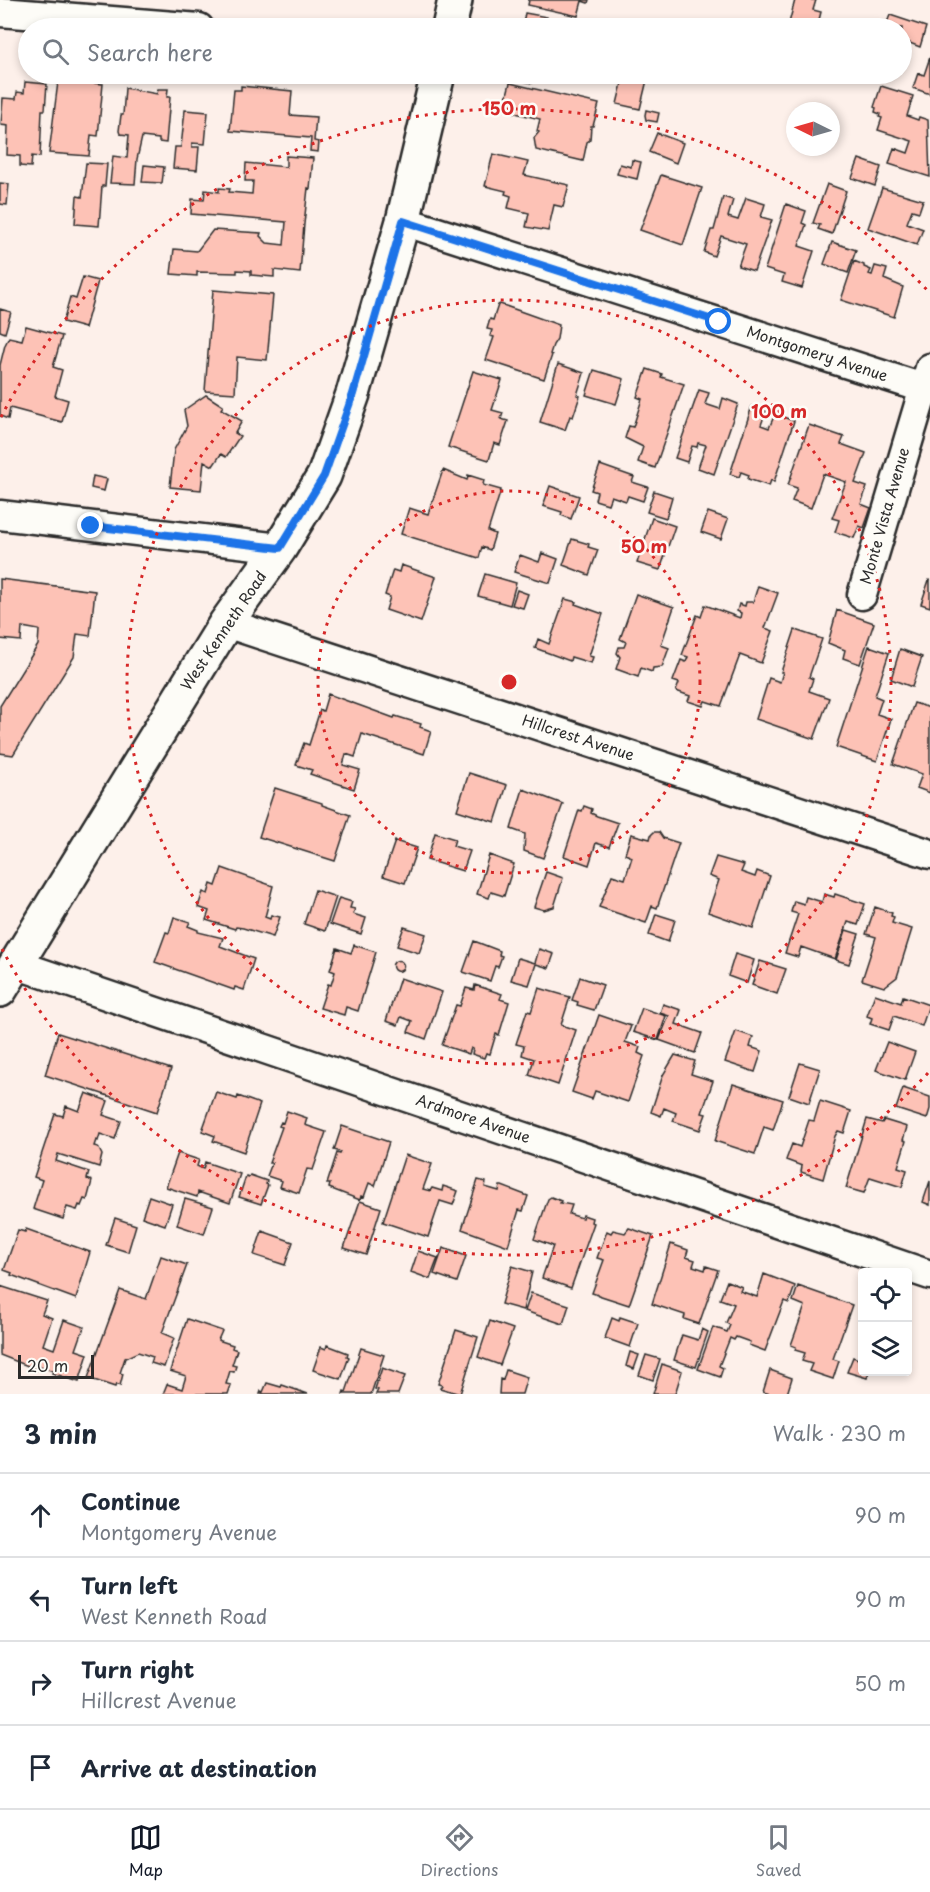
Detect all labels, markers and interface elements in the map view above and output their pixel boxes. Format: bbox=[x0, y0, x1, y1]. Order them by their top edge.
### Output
search box bbox=[18, 18, 912, 84]
icon: search bbox=[39, 35, 72, 68]
text: Search here bbox=[87, 35, 213, 68]
text: 150 m bbox=[482, 94, 536, 121]
north arrow bbox=[786, 102, 840, 156]
route start bbox=[705, 308, 731, 334]
street label: Montgomery Avenue bbox=[744, 319, 891, 386]
text: 100 m bbox=[751, 397, 807, 424]
street label: Monte Vista Avenue bbox=[853, 445, 914, 587]
route end bbox=[77, 512, 103, 538]
text: 50 m bbox=[621, 532, 667, 559]
street label: West Kenneth Road bbox=[174, 566, 271, 695]
centre of rings bbox=[499, 672, 519, 692]
street label: Hillcrest Avenue bbox=[519, 708, 638, 766]
street label: Ardmore Avenue bbox=[413, 1087, 534, 1148]
map controls bbox=[858, 1268, 912, 1376]
button: locate bbox=[858, 1268, 912, 1322]
button: layers bbox=[858, 1322, 912, 1376]
scale bar bbox=[18, 1352, 94, 1380]
text: 20 m bbox=[27, 1353, 68, 1377]
text: 3 min bbox=[24, 1414, 97, 1453]
text: Walk · 230 m bbox=[773, 1418, 906, 1448]
text: Continue bbox=[81, 1484, 180, 1517]
icon: ahead bbox=[24, 1499, 57, 1532]
text: 90 m bbox=[855, 1500, 906, 1530]
text: Montgomery Avenue bbox=[81, 1517, 277, 1547]
text: Turn left bbox=[81, 1568, 178, 1601]
icon: left bbox=[24, 1583, 57, 1616]
text: 90 m bbox=[855, 1584, 906, 1614]
text: West Kenneth Road bbox=[81, 1601, 268, 1631]
text: Turn right bbox=[81, 1652, 194, 1685]
icon: right bbox=[24, 1667, 57, 1700]
text: 50 m bbox=[854, 1668, 906, 1698]
text: Hillcrest Avenue bbox=[81, 1685, 237, 1715]
icon: arrive bbox=[24, 1751, 57, 1784]
text: Arrive at destination bbox=[81, 1751, 317, 1784]
tab: Map bbox=[129, 1821, 163, 1881]
tab: Directions bbox=[420, 1821, 498, 1881]
tab: Saved bbox=[756, 1821, 801, 1881]

